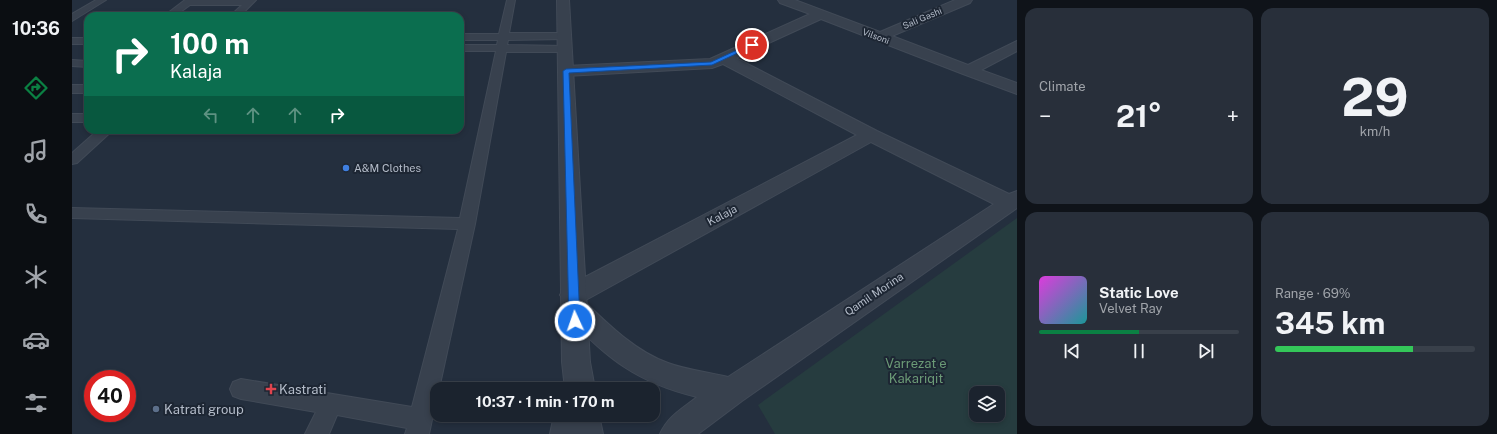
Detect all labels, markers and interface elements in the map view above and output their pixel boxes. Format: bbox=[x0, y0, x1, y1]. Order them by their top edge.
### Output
street label: Sali Gashi bbox=[901, 5, 943, 31]
text: 10:36 bbox=[12, 18, 60, 39]
street label: Vilsoni bbox=[861, 26, 891, 46]
text: 100 m bbox=[170, 27, 249, 60]
icon: right bbox=[104, 28, 156, 80]
pin bbox=[735, 28, 769, 62]
icon: arrive bbox=[741, 34, 763, 56]
text: Kalaja bbox=[170, 61, 222, 82]
text: 29 bbox=[1341, 67, 1409, 128]
icon: directions bbox=[22, 74, 50, 102]
text: Climate bbox=[1039, 79, 1086, 94]
text: 21° bbox=[1116, 98, 1162, 134]
text: − bbox=[1039, 103, 1051, 129]
text: + bbox=[1227, 103, 1239, 129]
icon: left bbox=[200, 104, 222, 126]
icon: ahead bbox=[242, 104, 264, 126]
icon: ahead bbox=[284, 104, 306, 126]
icon: right bbox=[326, 104, 348, 126]
text: km/h bbox=[1360, 124, 1390, 139]
icon: music bbox=[22, 137, 50, 165]
place label: A&M Clothes bbox=[354, 162, 421, 174]
marker: A&M Clothes bbox=[341, 163, 351, 173]
icon: phone bbox=[22, 200, 50, 228]
street label: Kalaja bbox=[705, 202, 739, 228]
icon: climate bbox=[22, 263, 50, 291]
street label: Qamil Morina bbox=[842, 270, 906, 318]
text: Static Love bbox=[1099, 284, 1179, 301]
text: Range · 69% bbox=[1275, 286, 1351, 301]
position arrow bbox=[554, 300, 596, 342]
text: Velvet Ray bbox=[1099, 301, 1163, 316]
text: 345 km bbox=[1275, 305, 1385, 341]
icon: car bbox=[22, 326, 50, 354]
icon: previous bbox=[1061, 340, 1083, 362]
icon: pause bbox=[1128, 340, 1150, 362]
icon: next bbox=[1195, 340, 1217, 362]
park label: Varrezat e Kakariqit bbox=[885, 356, 947, 386]
speed limit sign: 40 bbox=[84, 370, 136, 422]
place label: Kastrati bbox=[279, 382, 326, 397]
marker: Kastrati bbox=[266, 384, 276, 394]
map controls bbox=[969, 386, 1005, 422]
button: layers bbox=[969, 386, 1005, 422]
icon: filters bbox=[22, 389, 50, 417]
text: 10:37 · 1 min · 170 m bbox=[476, 393, 614, 410]
place label: Katrati group bbox=[164, 402, 244, 417]
marker: Katrati group bbox=[151, 404, 161, 414]

